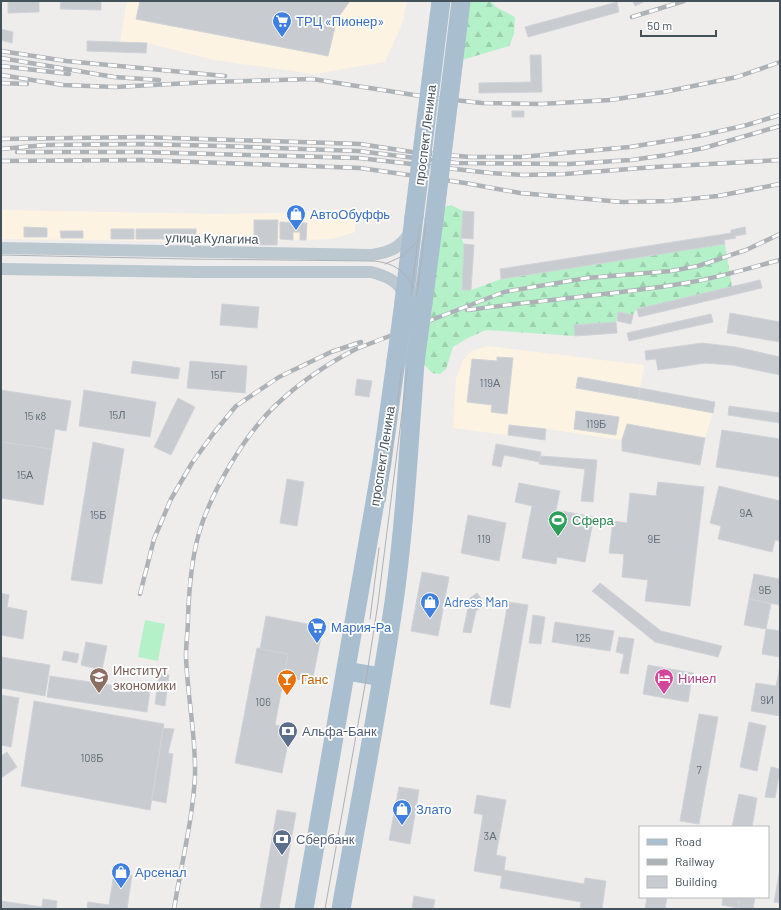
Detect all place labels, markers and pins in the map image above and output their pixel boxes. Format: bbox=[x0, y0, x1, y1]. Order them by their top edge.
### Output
supermarket icon: ТРЦ «Пионер» bbox=[271, 10, 293, 38]
place label: ТРЦ «Пионер» bbox=[296, 13, 384, 29]
shop icon: АвтоОбуффь bbox=[285, 203, 307, 231]
place label: АвтоОбуффь bbox=[310, 206, 390, 222]
sports icon: Сфера bbox=[547, 509, 569, 537]
place label: Сфера bbox=[572, 512, 615, 528]
shop icon: Adress Man bbox=[419, 591, 441, 619]
place label: Adress Man bbox=[444, 594, 508, 610]
supermarket icon: Мария-Ра bbox=[306, 616, 328, 644]
place label: Мария-Ра bbox=[331, 619, 392, 635]
place label: Институт экономики bbox=[113, 662, 176, 693]
school or university icon: Институт экономики bbox=[88, 666, 110, 694]
hotel icon: Нинел bbox=[653, 667, 675, 695]
bar icon: Ганс bbox=[276, 668, 298, 696]
place label: Нинел bbox=[678, 670, 716, 686]
place label: Ганс bbox=[301, 671, 329, 687]
bank icon: Альфа-Банк bbox=[277, 720, 299, 748]
place label: Альфа-Банк bbox=[302, 723, 377, 739]
shop icon: Злато bbox=[391, 798, 413, 826]
place label: Злато bbox=[416, 801, 451, 817]
bank icon: Сбербанк bbox=[271, 828, 293, 856]
place label: Сбербанк bbox=[296, 831, 355, 847]
shop icon: Арсенал bbox=[110, 861, 132, 889]
place label: Арсенал bbox=[135, 864, 187, 880]

